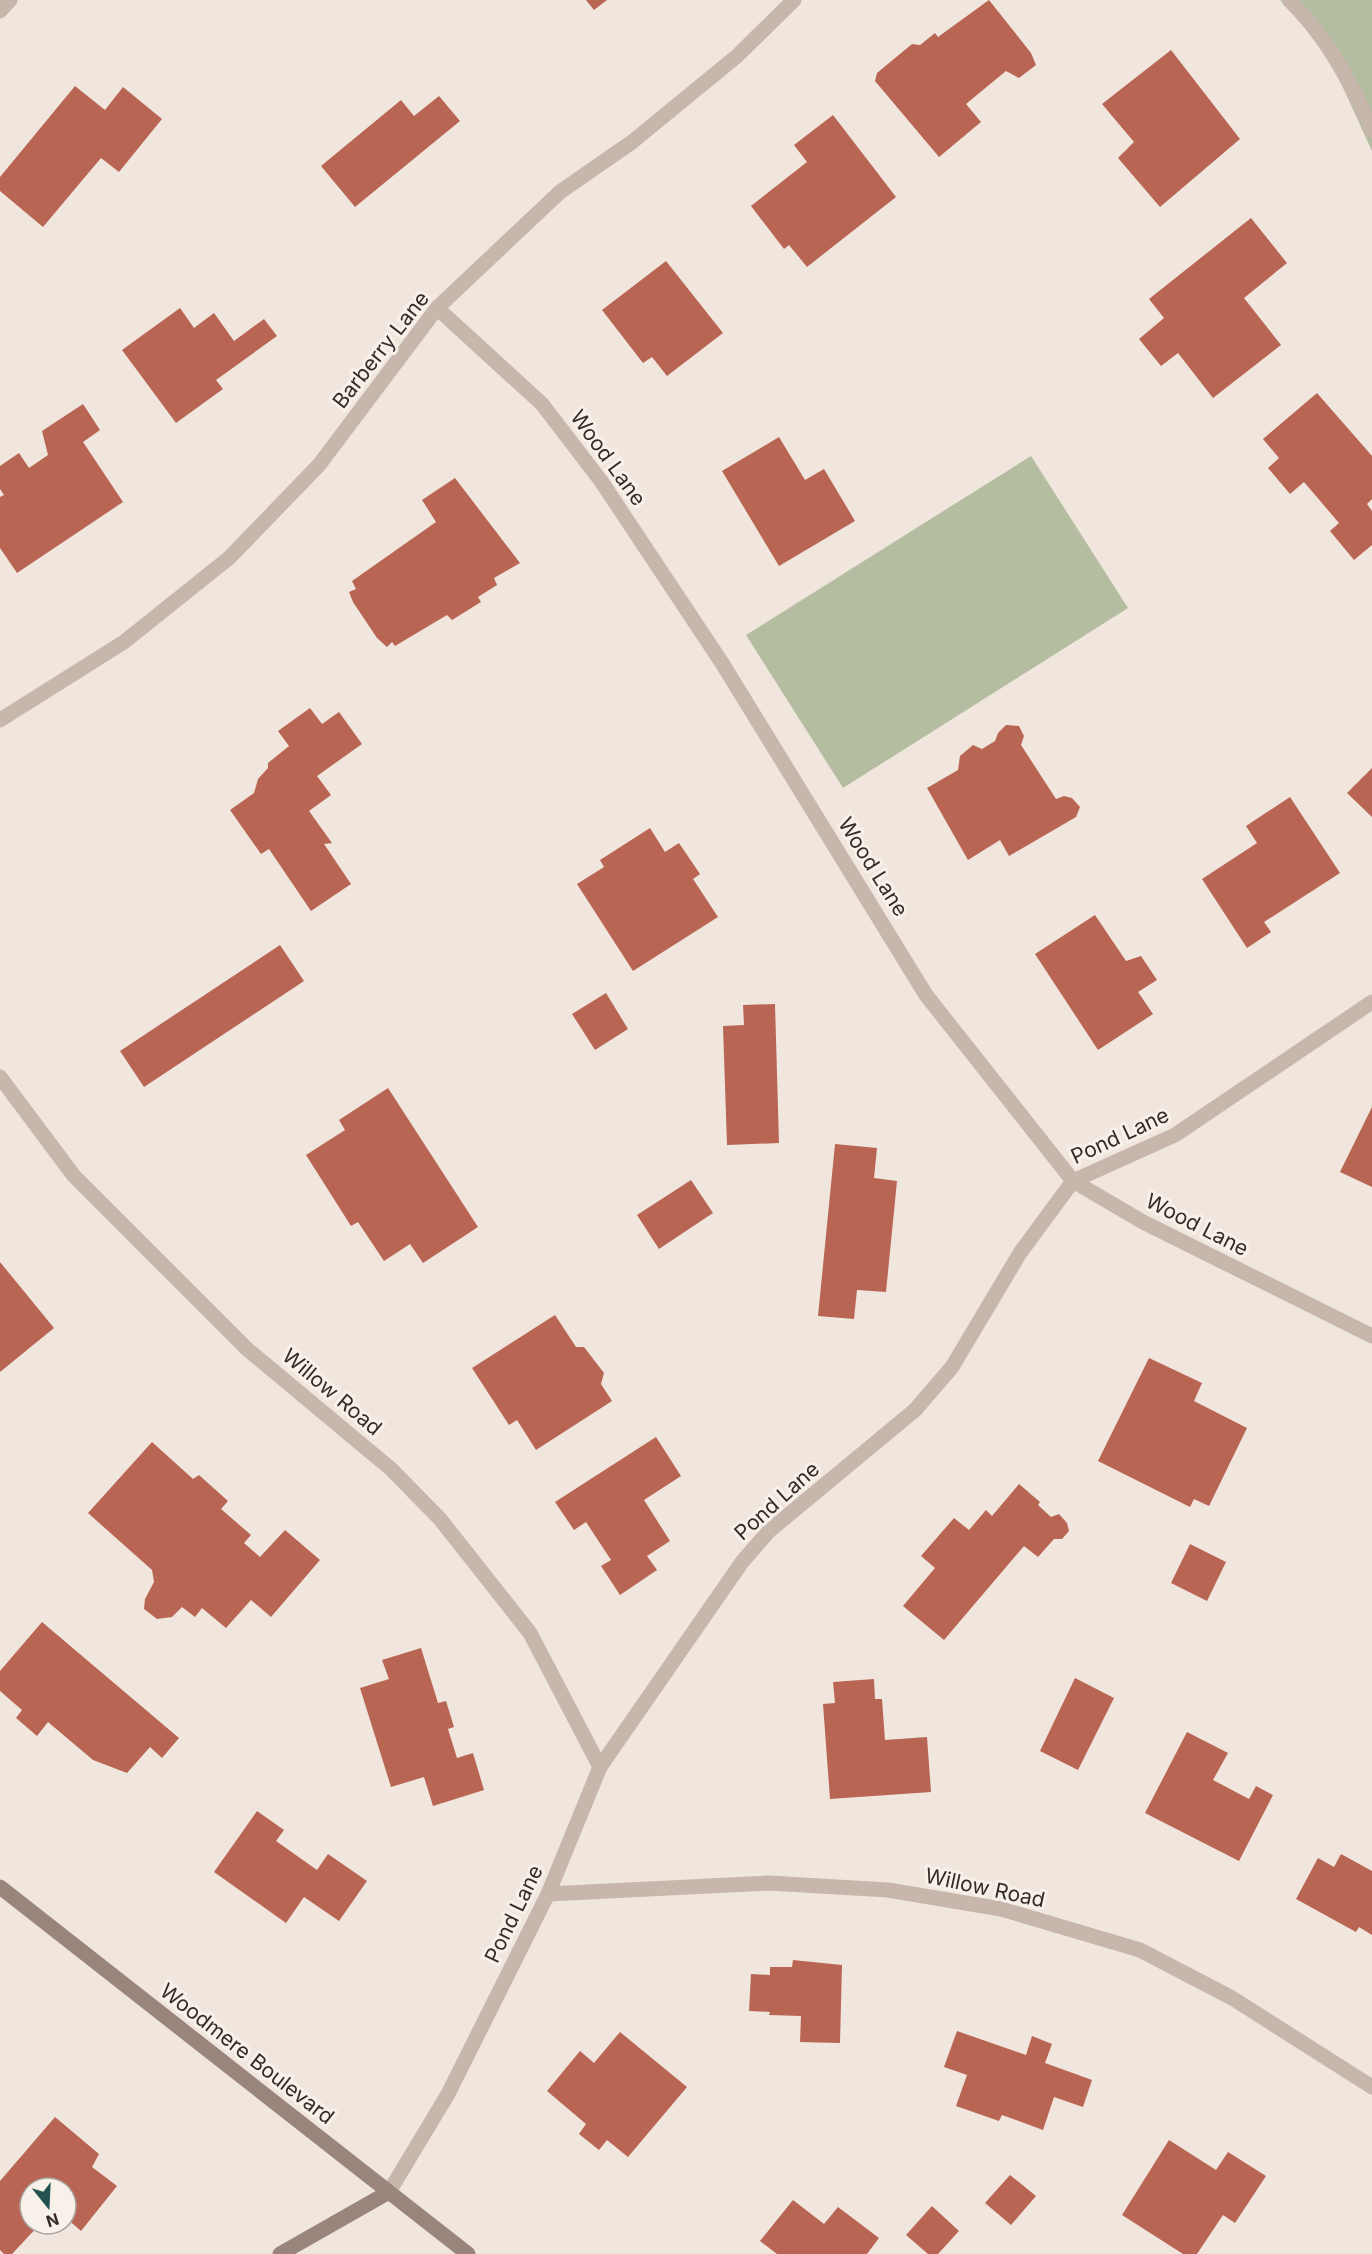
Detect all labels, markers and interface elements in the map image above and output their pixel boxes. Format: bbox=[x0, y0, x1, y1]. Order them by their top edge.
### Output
street label: Barberry Lane bbox=[327, 286, 434, 413]
street label: Wood Lane bbox=[565, 405, 651, 510]
street label: Wood Lane bbox=[833, 813, 914, 921]
street label: Pond Lane bbox=[1067, 1102, 1173, 1169]
street label: Wood Lane bbox=[1142, 1188, 1253, 1261]
street label: Willow Road bbox=[278, 1343, 387, 1440]
street label: Pond Lane bbox=[729, 1456, 824, 1545]
street label: Pond Lane bbox=[479, 1861, 548, 1967]
street label: Willow Road bbox=[923, 1863, 1047, 1912]
street label: Woodmere Boulevard bbox=[155, 1978, 339, 2129]
north arrow bbox=[18, 2176, 78, 2236]
text: N bbox=[44, 2209, 62, 2232]

